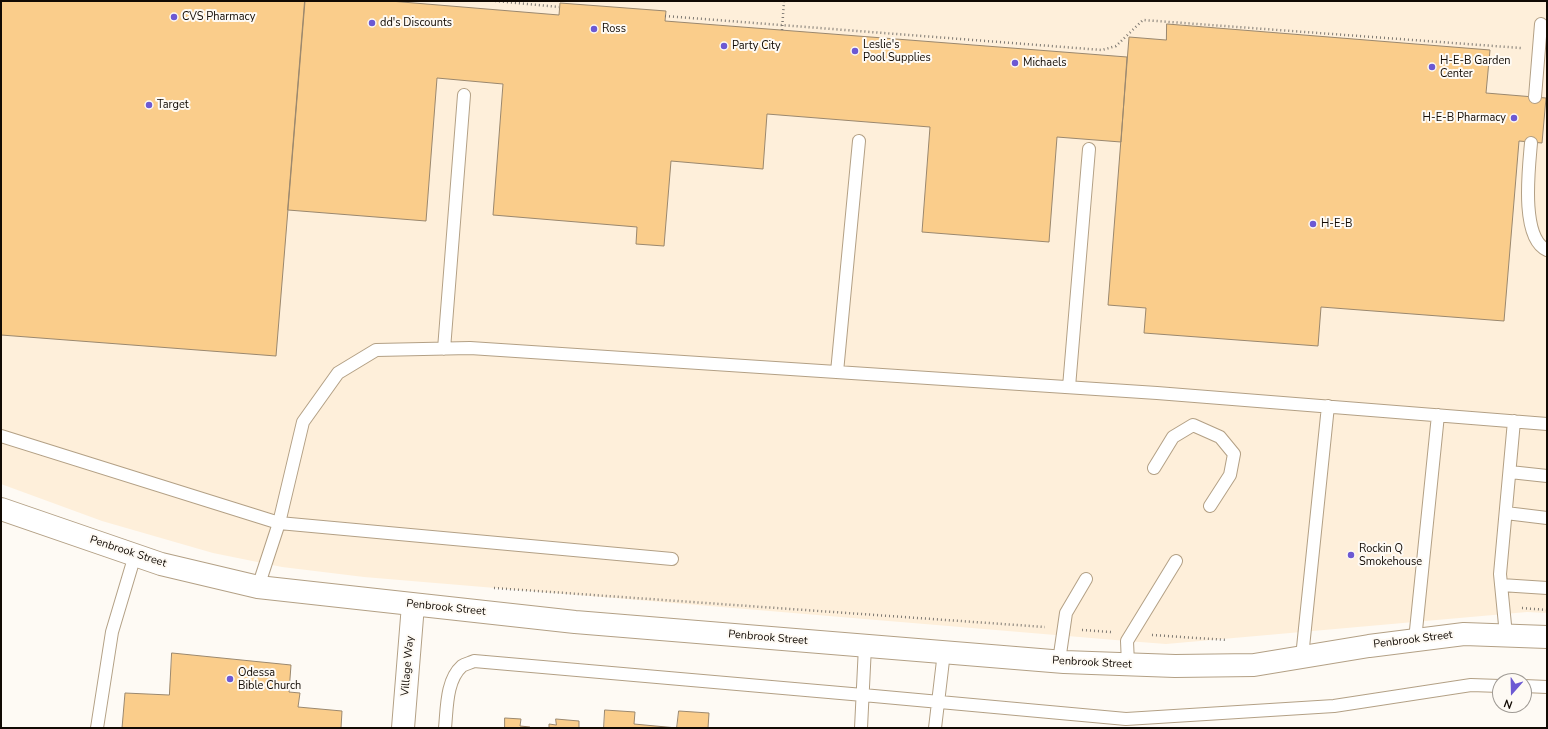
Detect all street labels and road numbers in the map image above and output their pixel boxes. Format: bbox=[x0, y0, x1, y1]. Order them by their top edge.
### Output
street label: Penbrook Street bbox=[88, 533, 168, 571]
street label: Penbrook Street bbox=[406, 597, 486, 619]
street label: Penbrook Street bbox=[728, 628, 808, 648]
street label: Penbrook Street bbox=[1373, 629, 1453, 651]
street label: Village Way bbox=[399, 635, 417, 697]
street label: Penbrook Street bbox=[1052, 654, 1132, 672]

